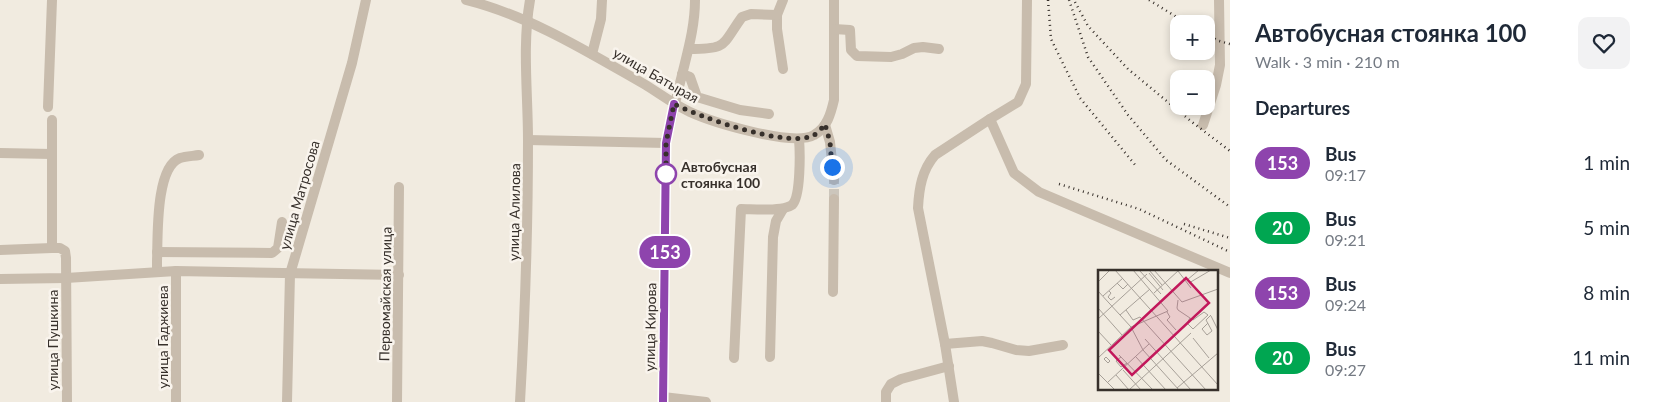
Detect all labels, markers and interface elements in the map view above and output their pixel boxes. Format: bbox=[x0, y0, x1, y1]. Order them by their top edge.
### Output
map controls bbox=[1170, 15, 1215, 115]
button: + bbox=[1170, 15, 1215, 60]
button: heart bbox=[1578, 17, 1630, 69]
text: Автобусная стоянка 100 bbox=[1255, 18, 1526, 47]
street label: улица Батырая bbox=[610, 44, 702, 106]
text: Walk · 3 min · 210 m bbox=[1255, 52, 1400, 71]
button: − bbox=[1170, 70, 1215, 115]
text: Departures bbox=[1255, 96, 1350, 119]
street label: улица Матросова bbox=[275, 138, 323, 251]
text: Bus bbox=[1325, 142, 1356, 165]
text: 1 min bbox=[1583, 151, 1630, 174]
text: 153 bbox=[1267, 152, 1298, 174]
your location bbox=[820, 155, 845, 180]
place label: Автобусная стоянка 100 bbox=[680, 158, 760, 191]
street label: улица Алилова bbox=[505, 163, 523, 261]
marker: Автобусная стоянка 100 bbox=[655, 163, 677, 185]
text: 09:17 bbox=[1325, 165, 1366, 184]
text: Bus bbox=[1325, 207, 1356, 230]
text: 5 min bbox=[1583, 216, 1630, 239]
text: 20 bbox=[1272, 217, 1293, 239]
street label: Первомайская улица bbox=[375, 226, 395, 361]
text: 09:21 bbox=[1325, 230, 1366, 249]
line badge: 153 bbox=[636, 236, 694, 268]
text: 153 bbox=[649, 241, 681, 263]
inset map bbox=[1098, 270, 1218, 390]
text: Bus bbox=[1325, 272, 1356, 295]
text: 8 min bbox=[1583, 281, 1630, 304]
street label: улица Кирова bbox=[641, 282, 659, 372]
text: 153 bbox=[1267, 282, 1298, 304]
street label: улица Гаджиева bbox=[154, 285, 171, 389]
street label: улица Пушкина bbox=[44, 290, 61, 390]
text: 09:24 bbox=[1325, 295, 1366, 314]
text: Bus bbox=[1325, 337, 1356, 360]
text: 11 min bbox=[1572, 346, 1630, 369]
text: 20 bbox=[1272, 347, 1293, 369]
text: 09:27 bbox=[1325, 360, 1366, 379]

